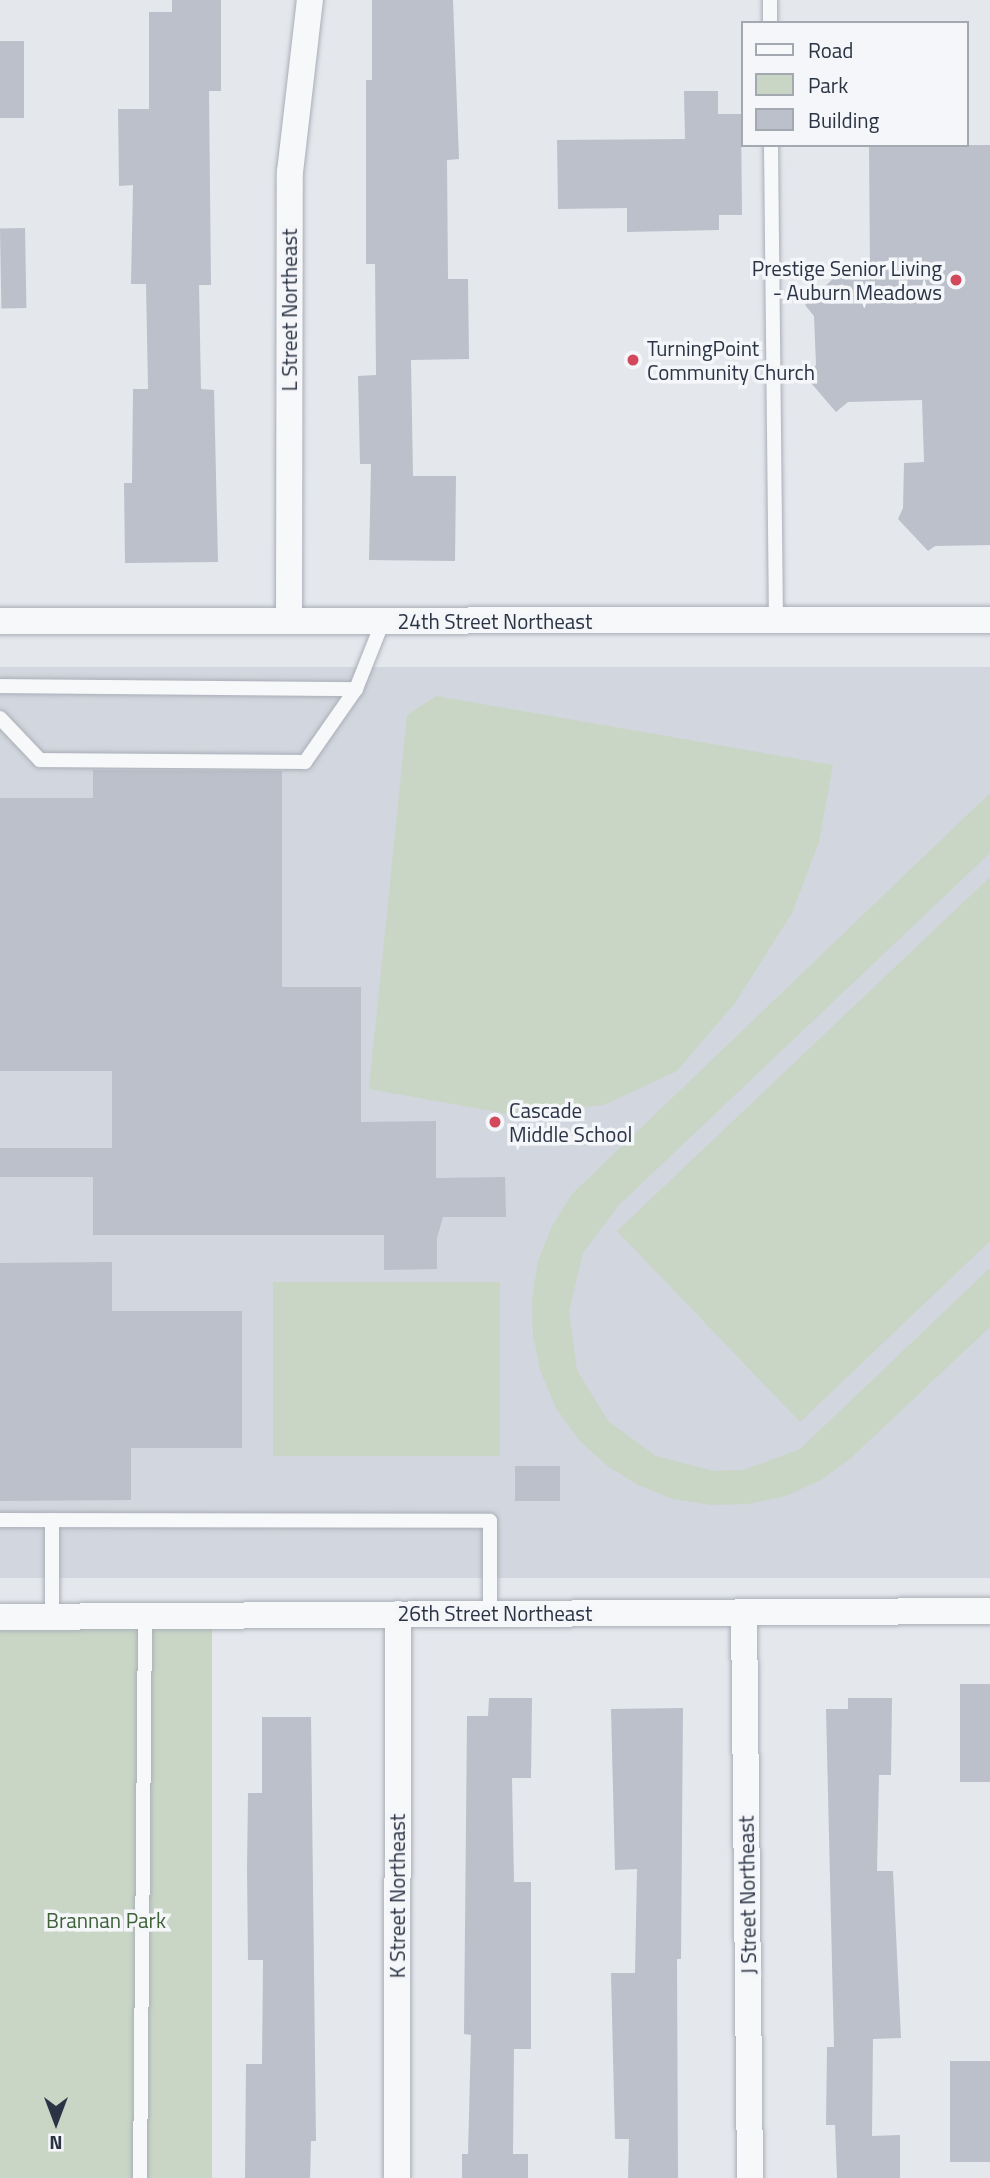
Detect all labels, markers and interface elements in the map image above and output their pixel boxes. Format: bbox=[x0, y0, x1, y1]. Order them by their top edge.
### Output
legend bbox=[741, 21, 969, 147]
text: Road bbox=[808, 34, 853, 66]
text: Park bbox=[808, 69, 848, 101]
text: Building bbox=[808, 104, 879, 136]
street label: L Street Northeast bbox=[276, 229, 302, 391]
place label: Prestige Senior Living - Auburn Meadows bbox=[752, 255, 942, 305]
marker: Prestige Senior Living - Auburn Meadows bbox=[948, 272, 964, 288]
place label: TurningPoint Community Church bbox=[647, 335, 815, 385]
marker: TurningPoint Community Church bbox=[625, 352, 641, 368]
street label: 24th Street Northeast bbox=[398, 608, 592, 634]
place label: Cascade Middle School bbox=[509, 1097, 632, 1147]
marker: Cascade Middle School bbox=[487, 1114, 503, 1130]
street label: 26th Street Northeast bbox=[398, 1600, 592, 1626]
street label: K Street Northeast bbox=[384, 1814, 410, 1978]
street label: J Street Northeast bbox=[733, 1815, 761, 1975]
park label: Brannan Park bbox=[46, 1907, 166, 1933]
north arrow bbox=[21, 2087, 91, 2157]
text: N bbox=[49, 2129, 63, 2158]

